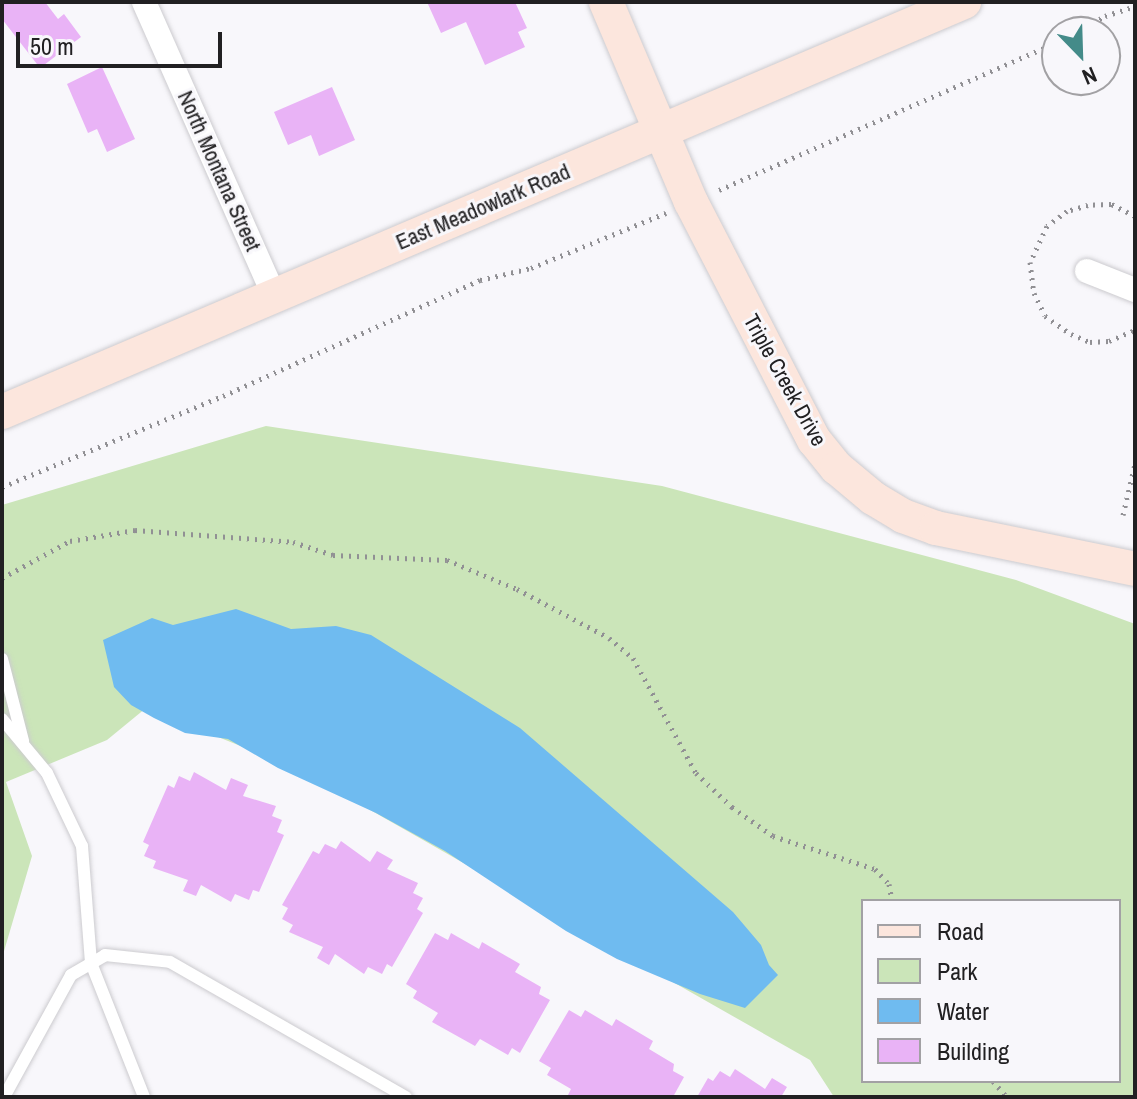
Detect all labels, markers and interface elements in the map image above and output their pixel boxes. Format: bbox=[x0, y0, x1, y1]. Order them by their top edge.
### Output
scale bar bbox=[20, 16, 226, 66]
north arrow bbox=[1041, 16, 1121, 96]
text: 50 m bbox=[30, 30, 74, 62]
text: N bbox=[1078, 60, 1101, 93]
street label: North Montana Street bbox=[172, 87, 266, 255]
street label: East Meadowlark Road bbox=[392, 158, 574, 256]
street label: Triple Creek Drive bbox=[738, 309, 832, 451]
legend bbox=[861, 899, 1121, 1083]
text: Road bbox=[937, 915, 984, 947]
text: Park bbox=[937, 955, 977, 987]
text: Water bbox=[937, 995, 989, 1027]
text: Building bbox=[937, 1035, 1009, 1067]

